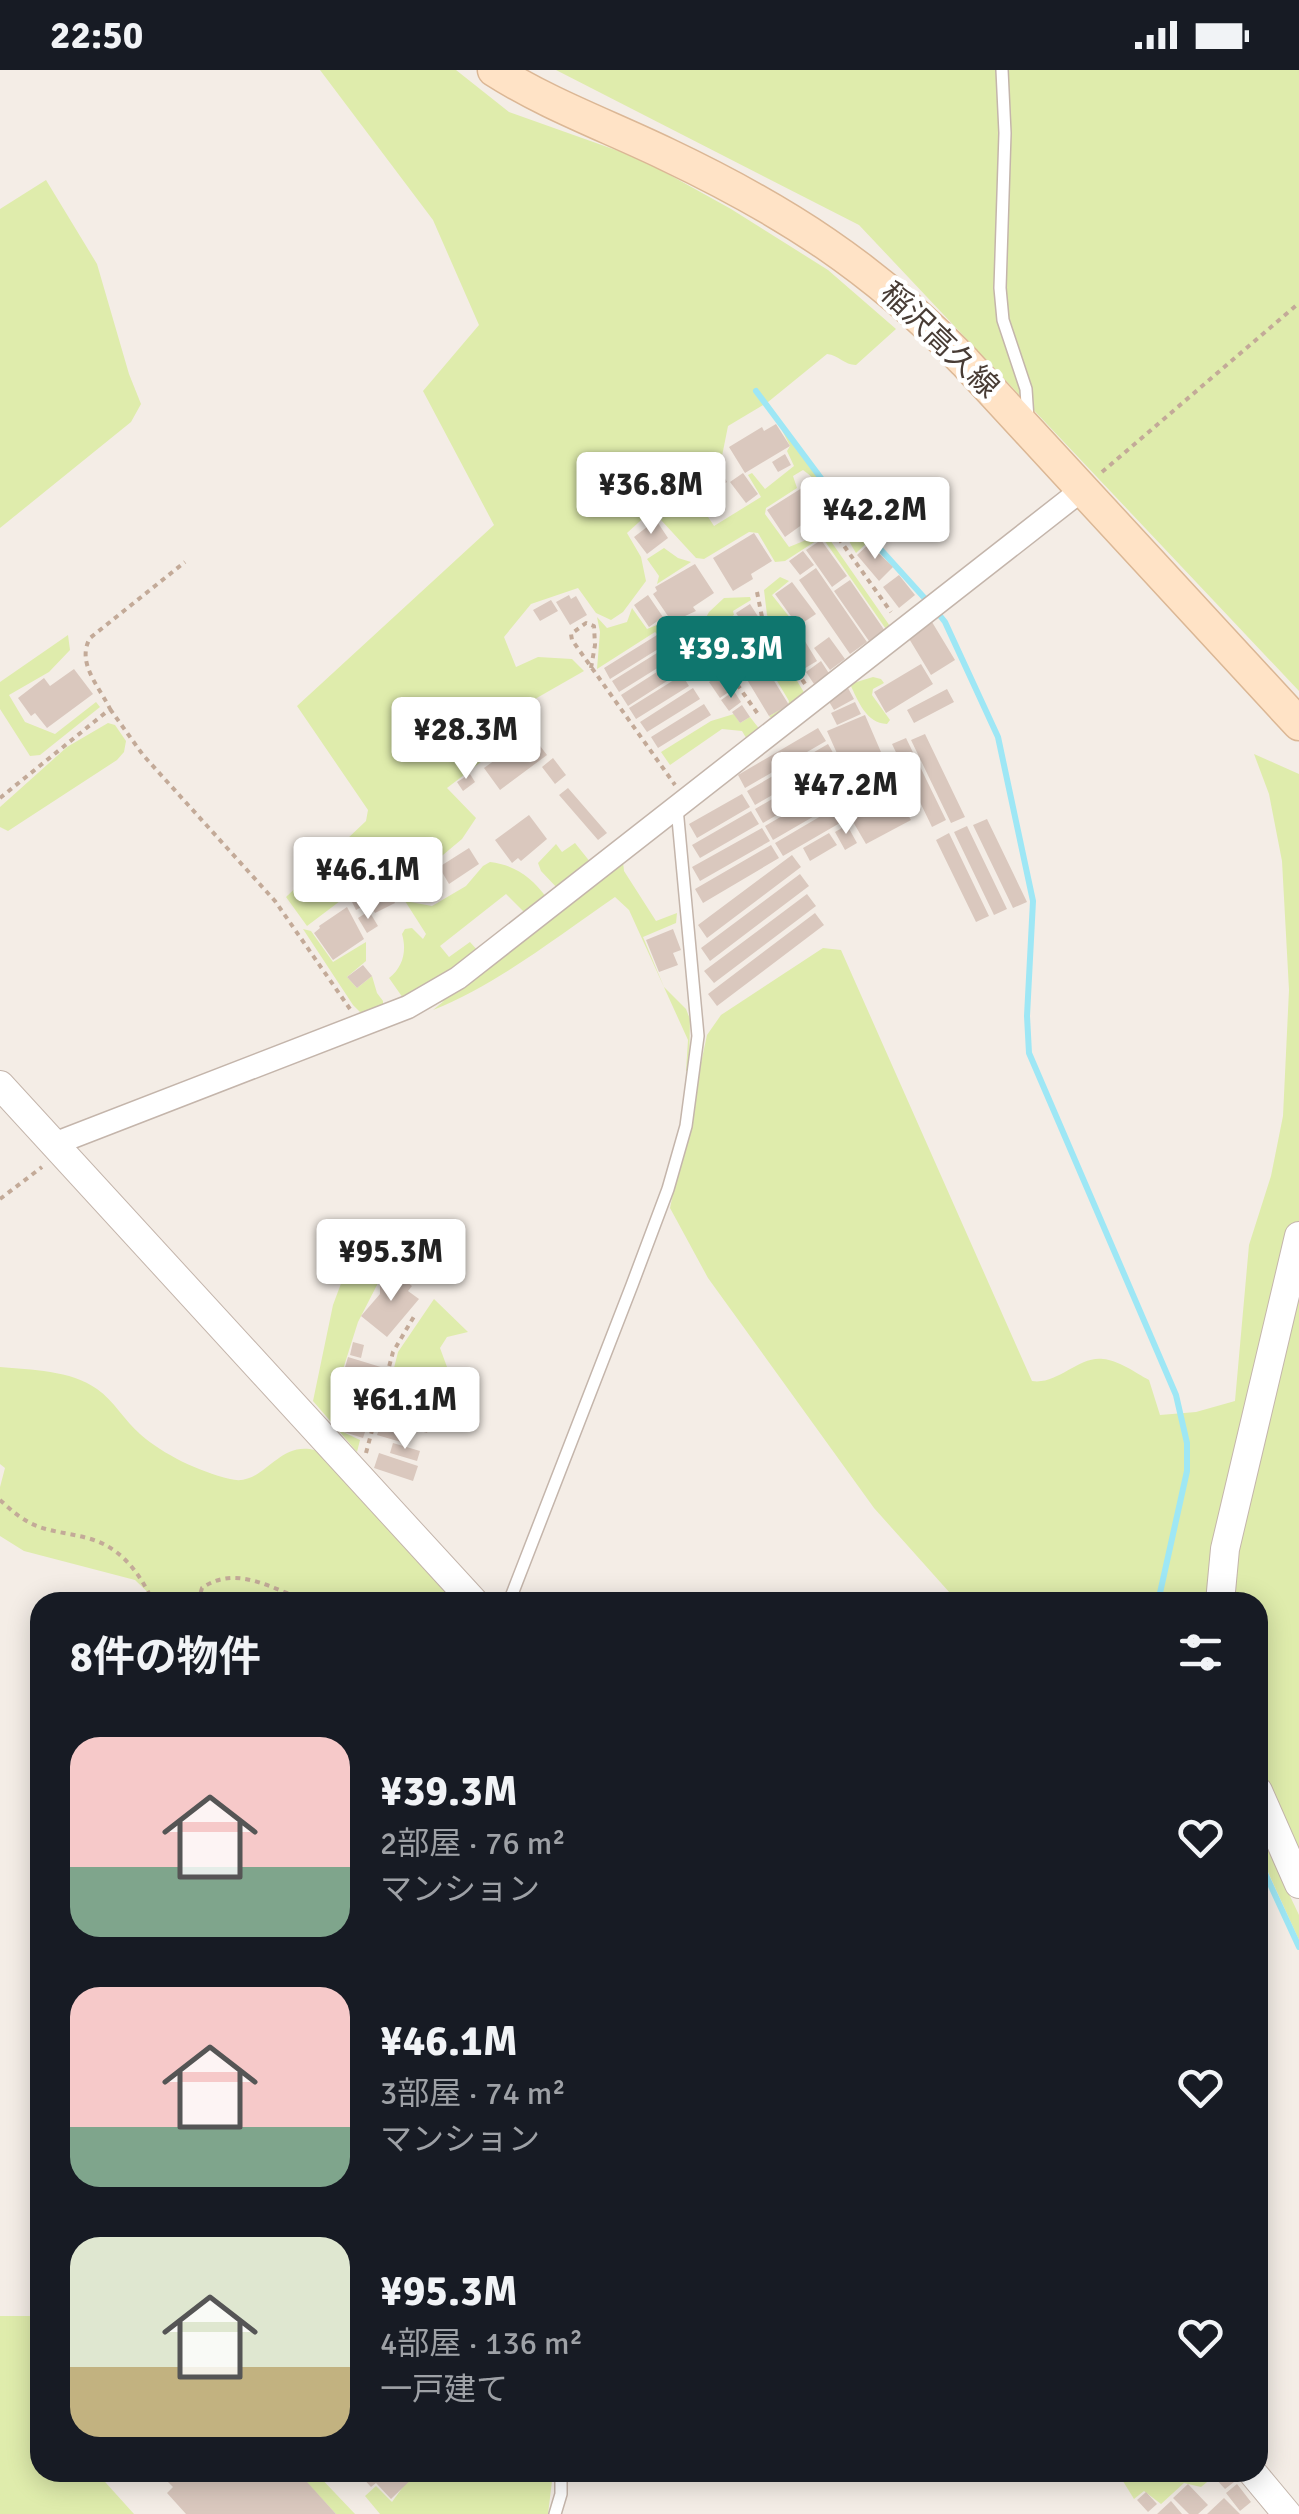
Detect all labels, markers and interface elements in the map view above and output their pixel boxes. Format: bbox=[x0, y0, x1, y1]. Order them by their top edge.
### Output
text: 22:50 bbox=[50, 12, 143, 59]
street label: 稲沢高久線 bbox=[873, 275, 1006, 406]
pin: ¥36.8M bbox=[570, 452, 732, 537]
text: ¥36.8M bbox=[599, 465, 703, 504]
pin: ¥42.2M bbox=[794, 477, 956, 562]
text: ¥42.2M bbox=[823, 490, 927, 529]
pin: ¥39.3M bbox=[650, 616, 812, 701]
text: ¥39.3M bbox=[679, 629, 783, 668]
pin: ¥28.3M bbox=[385, 697, 547, 782]
text: ¥28.3M bbox=[414, 710, 518, 749]
pin: ¥47.2M bbox=[765, 752, 927, 837]
text: ¥47.2M bbox=[794, 765, 898, 804]
pin: ¥46.1M bbox=[287, 837, 449, 922]
text: ¥46.1M bbox=[316, 850, 420, 889]
pin: ¥95.3M bbox=[310, 1219, 472, 1304]
text: ¥95.3M bbox=[339, 1232, 443, 1271]
pin: ¥61.1M bbox=[324, 1367, 486, 1452]
text: ¥61.1M bbox=[353, 1380, 457, 1419]
icon: filters bbox=[1173, 1625, 1228, 1680]
text: 8件の物件 bbox=[70, 1632, 261, 1683]
text: ¥39.3M bbox=[380, 1766, 518, 1817]
icon: home bbox=[150, 1777, 270, 1897]
icon: heart bbox=[1173, 1810, 1228, 1865]
text: 2部屋 · 76 m² bbox=[380, 1824, 566, 1863]
text: マンション bbox=[380, 1870, 540, 1909]
text: ¥46.1M bbox=[380, 2016, 518, 2067]
icon: home bbox=[150, 2027, 270, 2147]
icon: heart bbox=[1173, 2060, 1228, 2115]
text: 3部屋 · 74 m² bbox=[380, 2074, 566, 2113]
text: マンション bbox=[380, 2120, 540, 2159]
text: ¥95.3M bbox=[380, 2266, 518, 2317]
icon: home bbox=[150, 2277, 270, 2397]
icon: heart bbox=[1173, 2310, 1228, 2365]
text: 4部屋 · 136 m² bbox=[380, 2324, 583, 2363]
text: 一戸建て bbox=[380, 2370, 508, 2409]

